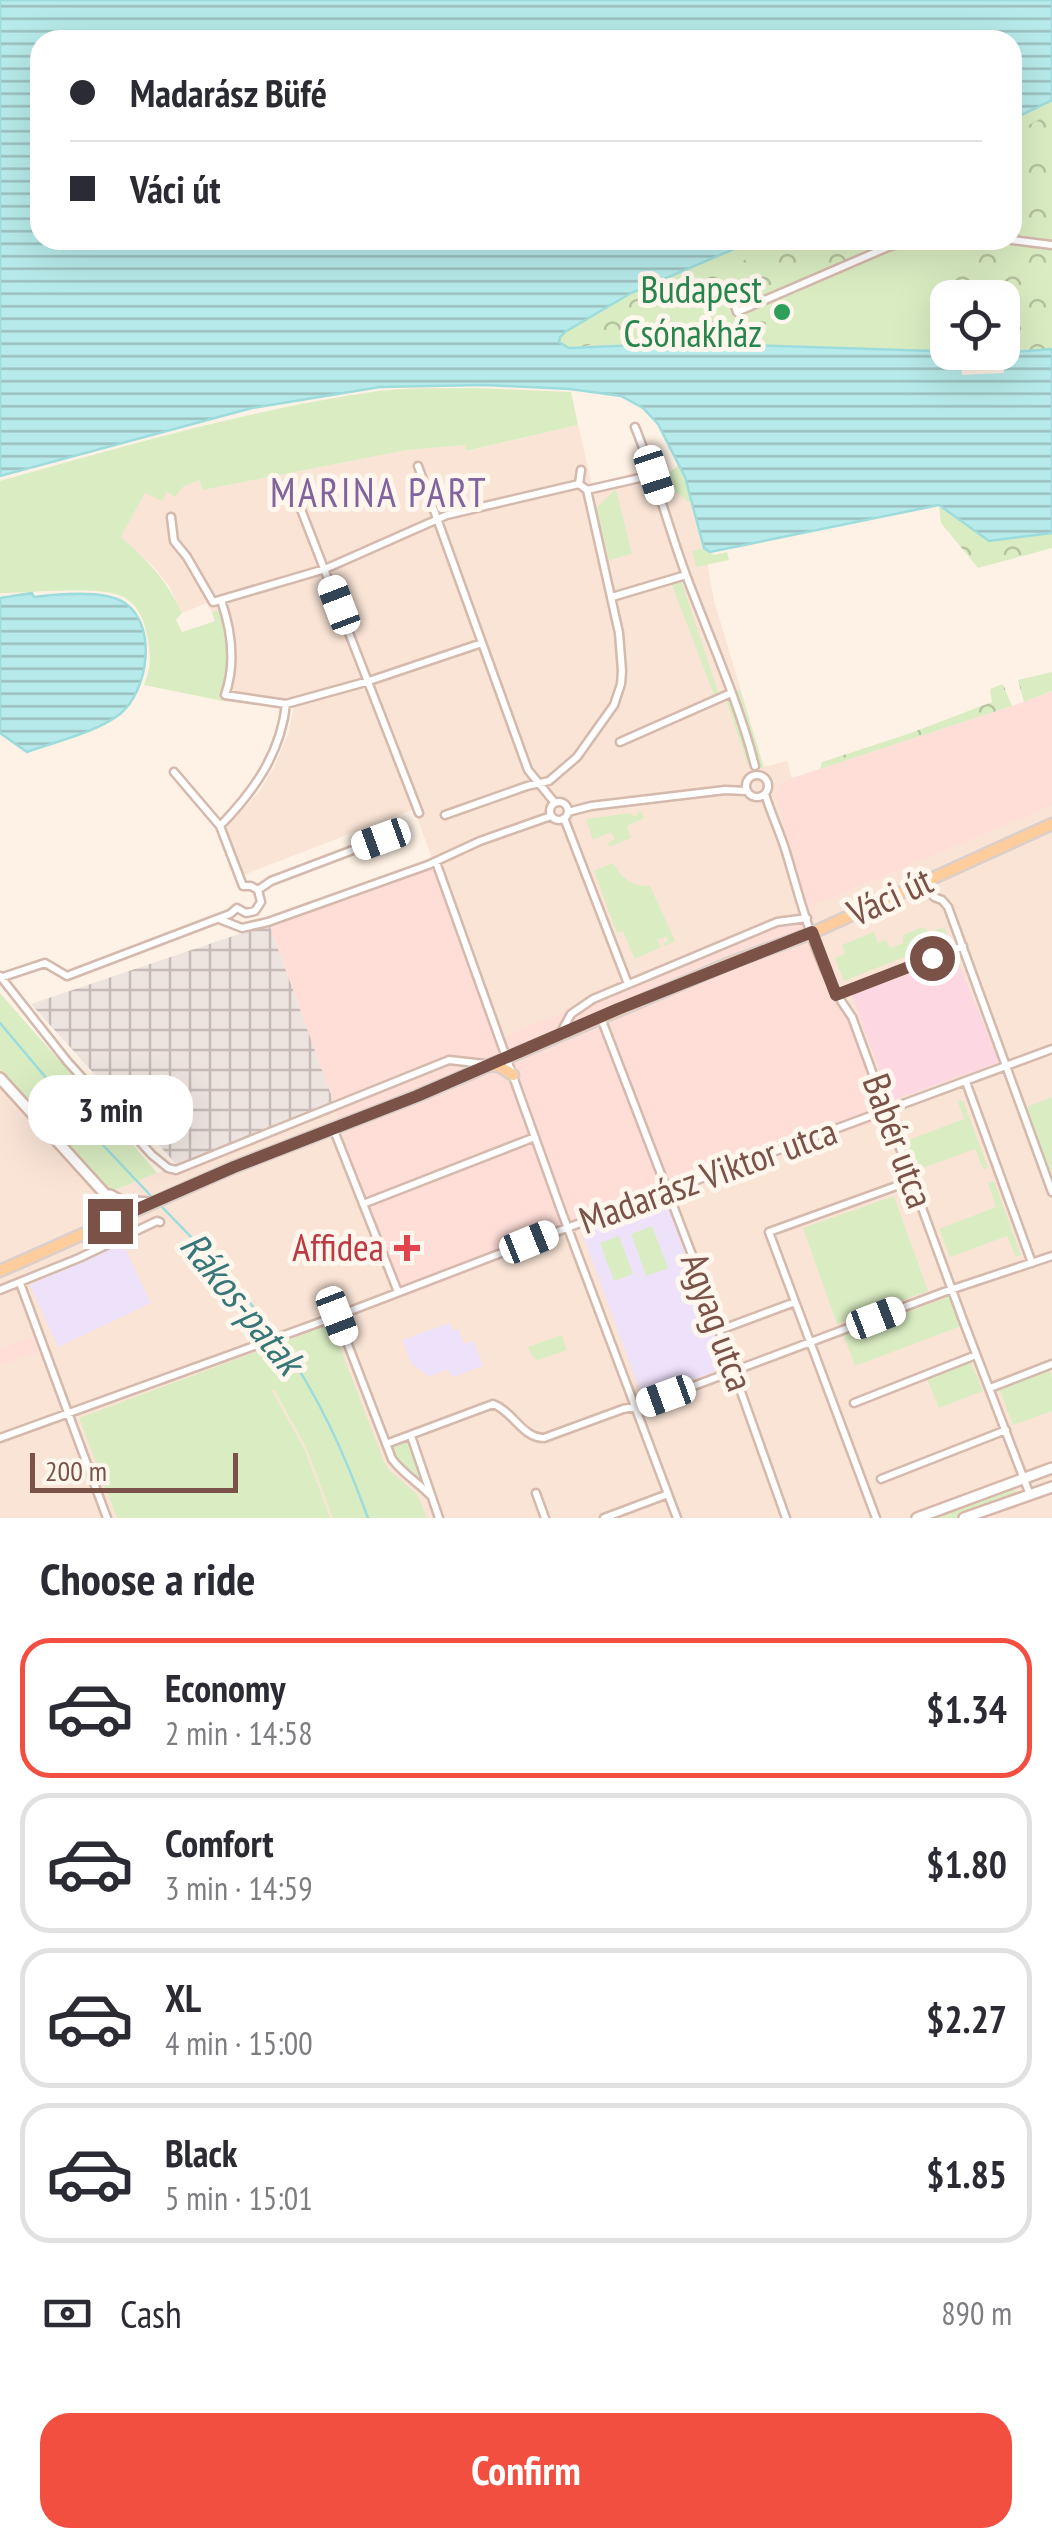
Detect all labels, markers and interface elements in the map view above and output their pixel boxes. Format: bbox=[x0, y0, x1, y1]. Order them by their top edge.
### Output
text: Madarász Büfé bbox=[130, 68, 327, 117]
text: Váci út bbox=[130, 164, 220, 213]
place label: Budapest Csónakház bbox=[624, 264, 763, 357]
map controls bbox=[930, 280, 1020, 370]
button: locate bbox=[930, 280, 1020, 370]
marker: Budapest Csónakház bbox=[771, 301, 793, 323]
car bbox=[630, 442, 678, 508]
district label: MARINA PART bbox=[270, 466, 488, 518]
car bbox=[314, 572, 364, 638]
car bbox=[348, 815, 414, 863]
street label: Váci út bbox=[838, 855, 940, 937]
route start bbox=[910, 936, 955, 981]
street label: Babér utca bbox=[853, 1067, 946, 1214]
callout: 3 min bbox=[28, 1076, 192, 1146]
text: 3 min bbox=[78, 1089, 143, 1131]
street label: Madarász Viktor utca bbox=[572, 1105, 843, 1244]
route end bbox=[88, 1199, 133, 1244]
car bbox=[496, 1217, 562, 1267]
water label: Rákos-patak bbox=[169, 1220, 319, 1388]
place label: Affidea bbox=[292, 1222, 384, 1271]
marker: Affidea bbox=[394, 1235, 420, 1261]
street label: Agyag utca bbox=[671, 1246, 766, 1397]
car bbox=[312, 1283, 362, 1349]
car bbox=[843, 1293, 909, 1343]
car bbox=[633, 1372, 699, 1420]
scale bar bbox=[30, 1448, 238, 1492]
text: 200 m bbox=[45, 1452, 107, 1489]
text: Choose a ride bbox=[40, 1549, 255, 1607]
icon: car bbox=[45, 1663, 135, 1753]
text: Economy bbox=[165, 1663, 285, 1712]
text: $1.34 bbox=[926, 1684, 1007, 1733]
text: 2 min · 14:58 bbox=[165, 1712, 313, 1754]
icon: car bbox=[45, 1818, 135, 1908]
text: Comfort bbox=[165, 1818, 274, 1867]
text: $1.80 bbox=[926, 1839, 1007, 1888]
text: 3 min · 14:59 bbox=[165, 1867, 313, 1909]
icon: car bbox=[45, 1973, 135, 2063]
text: XL bbox=[165, 1973, 201, 2022]
text: $2.27 bbox=[926, 1994, 1007, 2043]
text: 4 min · 15:00 bbox=[165, 2022, 313, 2064]
icon: car bbox=[45, 2128, 135, 2218]
text: Black bbox=[165, 2128, 238, 2177]
text: $1.85 bbox=[926, 2149, 1007, 2198]
text: 5 min · 15:01 bbox=[165, 2177, 313, 2219]
icon: cash bbox=[40, 2286, 95, 2341]
text: Cash bbox=[120, 2289, 182, 2338]
text: 890 m bbox=[941, 2292, 1012, 2334]
button: Confirm bbox=[40, 2413, 1012, 2528]

